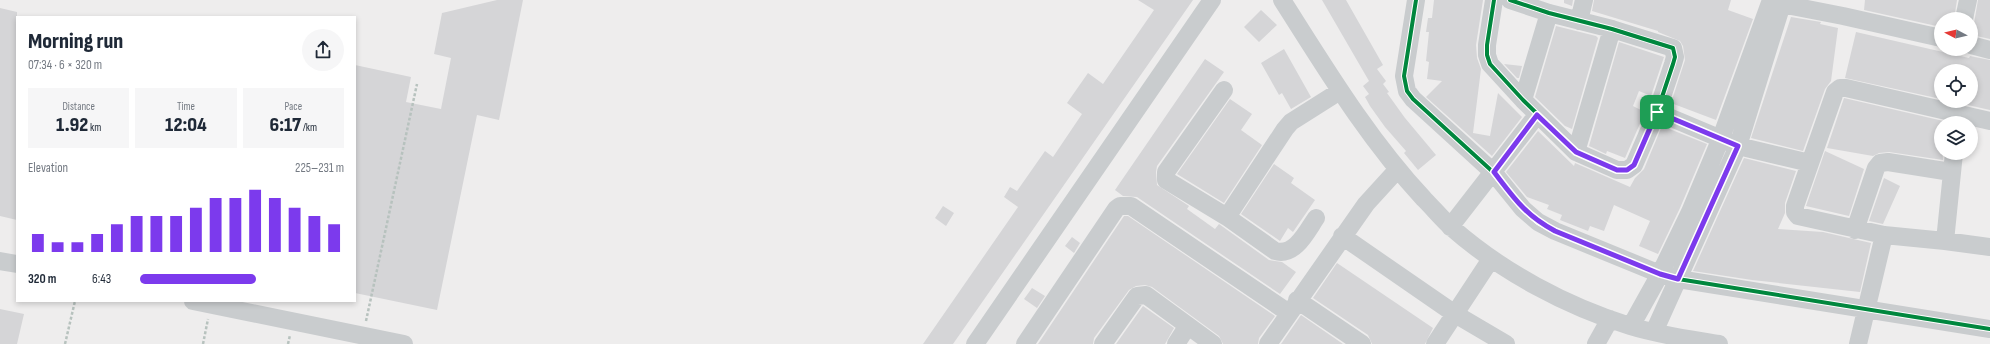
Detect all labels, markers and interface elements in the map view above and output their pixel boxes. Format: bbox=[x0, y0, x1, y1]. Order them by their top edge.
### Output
north arrow bbox=[1934, 12, 1978, 56]
map controls bbox=[1934, 12, 1978, 160]
text: Morning run bbox=[28, 28, 123, 55]
button: share bbox=[302, 29, 344, 71]
text: 07:34 · 6 × 320 m bbox=[28, 57, 102, 73]
button: locate bbox=[1934, 64, 1978, 108]
pin bbox=[1640, 95, 1674, 129]
text: Distance bbox=[62, 100, 95, 113]
text: Time bbox=[177, 100, 195, 113]
text: Pace bbox=[285, 100, 302, 113]
icon: arrive bbox=[1646, 101, 1668, 123]
text: 1.92 bbox=[56, 113, 88, 137]
text: 12:04 bbox=[165, 113, 207, 137]
text: 6:17 bbox=[270, 113, 301, 137]
button: layers bbox=[1934, 116, 1978, 160]
text: km bbox=[88, 121, 101, 134]
text: /km bbox=[301, 121, 317, 134]
text: Elevation bbox=[28, 160, 68, 176]
text: 225–231 m bbox=[295, 160, 344, 176]
text: 320 m bbox=[28, 271, 56, 287]
text: 6:43 bbox=[92, 271, 111, 287]

